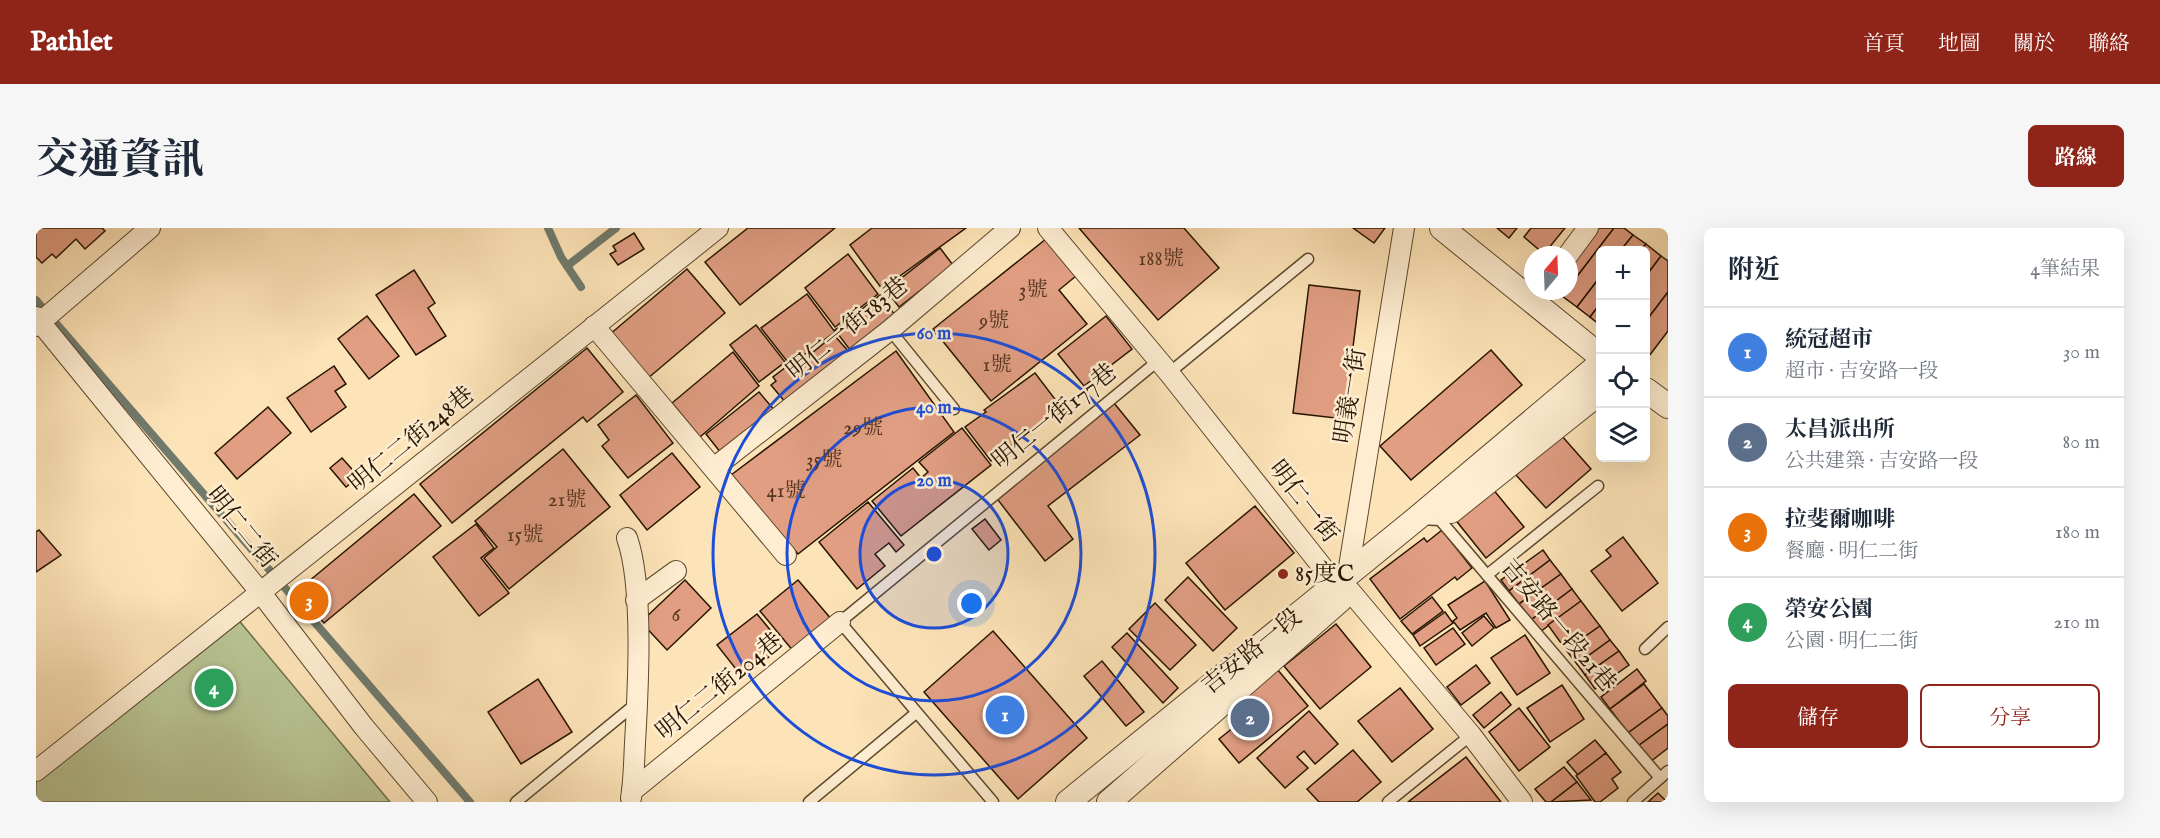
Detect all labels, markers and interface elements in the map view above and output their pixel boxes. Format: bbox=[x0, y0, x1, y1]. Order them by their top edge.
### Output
text: Pathlet bbox=[30, 25, 113, 60]
text: 首頁 bbox=[1863, 31, 1905, 58]
text: 地圖 bbox=[1938, 31, 1980, 58]
text: 關於 bbox=[2013, 31, 2055, 58]
text: 聯絡 bbox=[2088, 31, 2130, 58]
button: 路線 bbox=[2028, 125, 2124, 187]
text: 交通資訊 bbox=[36, 135, 204, 188]
house number: 188號 bbox=[1138, 246, 1184, 273]
north arrow bbox=[1524, 246, 1578, 300]
map controls bbox=[1596, 246, 1650, 462]
button: + bbox=[1596, 246, 1650, 300]
text: 附近 bbox=[1728, 254, 1780, 287]
text: 4筆結果 bbox=[2030, 257, 2100, 282]
street label: 明仁一街183巷 bbox=[781, 271, 915, 387]
house number: 3號 bbox=[1019, 277, 1047, 304]
button: − bbox=[1596, 300, 1650, 354]
house number: 9號 bbox=[978, 308, 1009, 335]
text: 60 m bbox=[917, 323, 951, 346]
text: 統冠超市 bbox=[1785, 326, 1873, 354]
text: 1 bbox=[1744, 340, 1751, 365]
text: 30 m bbox=[2063, 340, 2100, 365]
street label: 明義一街 bbox=[1328, 346, 1374, 446]
house number: 1號 bbox=[983, 352, 1011, 379]
button: locate bbox=[1596, 354, 1650, 408]
street label: 明仁一街177巷 bbox=[986, 357, 1124, 477]
text: 超市 · 吉安路一段 bbox=[1785, 359, 1938, 384]
street label: 明仁二街248巷 bbox=[343, 380, 481, 500]
text: 40 m bbox=[916, 397, 952, 420]
button: layers bbox=[1596, 408, 1650, 462]
house number: 29號 bbox=[843, 415, 883, 442]
text: 太昌派出所 bbox=[1785, 416, 1895, 444]
text: 2 bbox=[1743, 430, 1752, 455]
text: 80 m bbox=[2063, 430, 2100, 455]
house number: 35號 bbox=[806, 447, 842, 474]
text: 公共建築 · 吉安路一段 bbox=[1785, 449, 1978, 474]
street label: 明仁一街 bbox=[1261, 455, 1345, 549]
text: 20 m bbox=[916, 470, 952, 493]
house number: 41號 bbox=[766, 478, 806, 505]
street label: 明仁二街 bbox=[199, 481, 283, 575]
house number: 21號 bbox=[548, 487, 586, 514]
text: 拉斐爾咖啡 bbox=[1785, 506, 1895, 534]
text: 3 bbox=[1744, 520, 1751, 545]
text: 180 m bbox=[2055, 520, 2100, 545]
house number: 15號 bbox=[507, 522, 543, 549]
text: 餐廳 · 明仁二街 bbox=[1785, 539, 1918, 564]
centre of rings bbox=[924, 544, 944, 564]
street label: 吉安路一段21巷 bbox=[1493, 553, 1623, 699]
place label: 85度C bbox=[1295, 559, 1354, 590]
marker: 85度C bbox=[1276, 567, 1290, 581]
pin: 3 bbox=[290, 578, 328, 623]
your location bbox=[957, 589, 986, 618]
text: 榮安公園 bbox=[1785, 596, 1873, 624]
house number: 6 bbox=[672, 602, 682, 629]
street label: 吉安路一段 bbox=[1196, 602, 1308, 702]
text: 4 bbox=[1743, 610, 1752, 635]
text: 210 m bbox=[2054, 610, 2100, 635]
street label: 明仁二街204巷 bbox=[650, 626, 790, 748]
text: 公園 · 明仁二街 bbox=[1785, 629, 1918, 654]
pin: 4 bbox=[194, 666, 234, 710]
button: 儲存 bbox=[1728, 684, 1908, 748]
button: 分享 bbox=[1920, 684, 2100, 748]
pin: 1 bbox=[986, 692, 1024, 738]
pin: 2 bbox=[1230, 696, 1270, 740]

